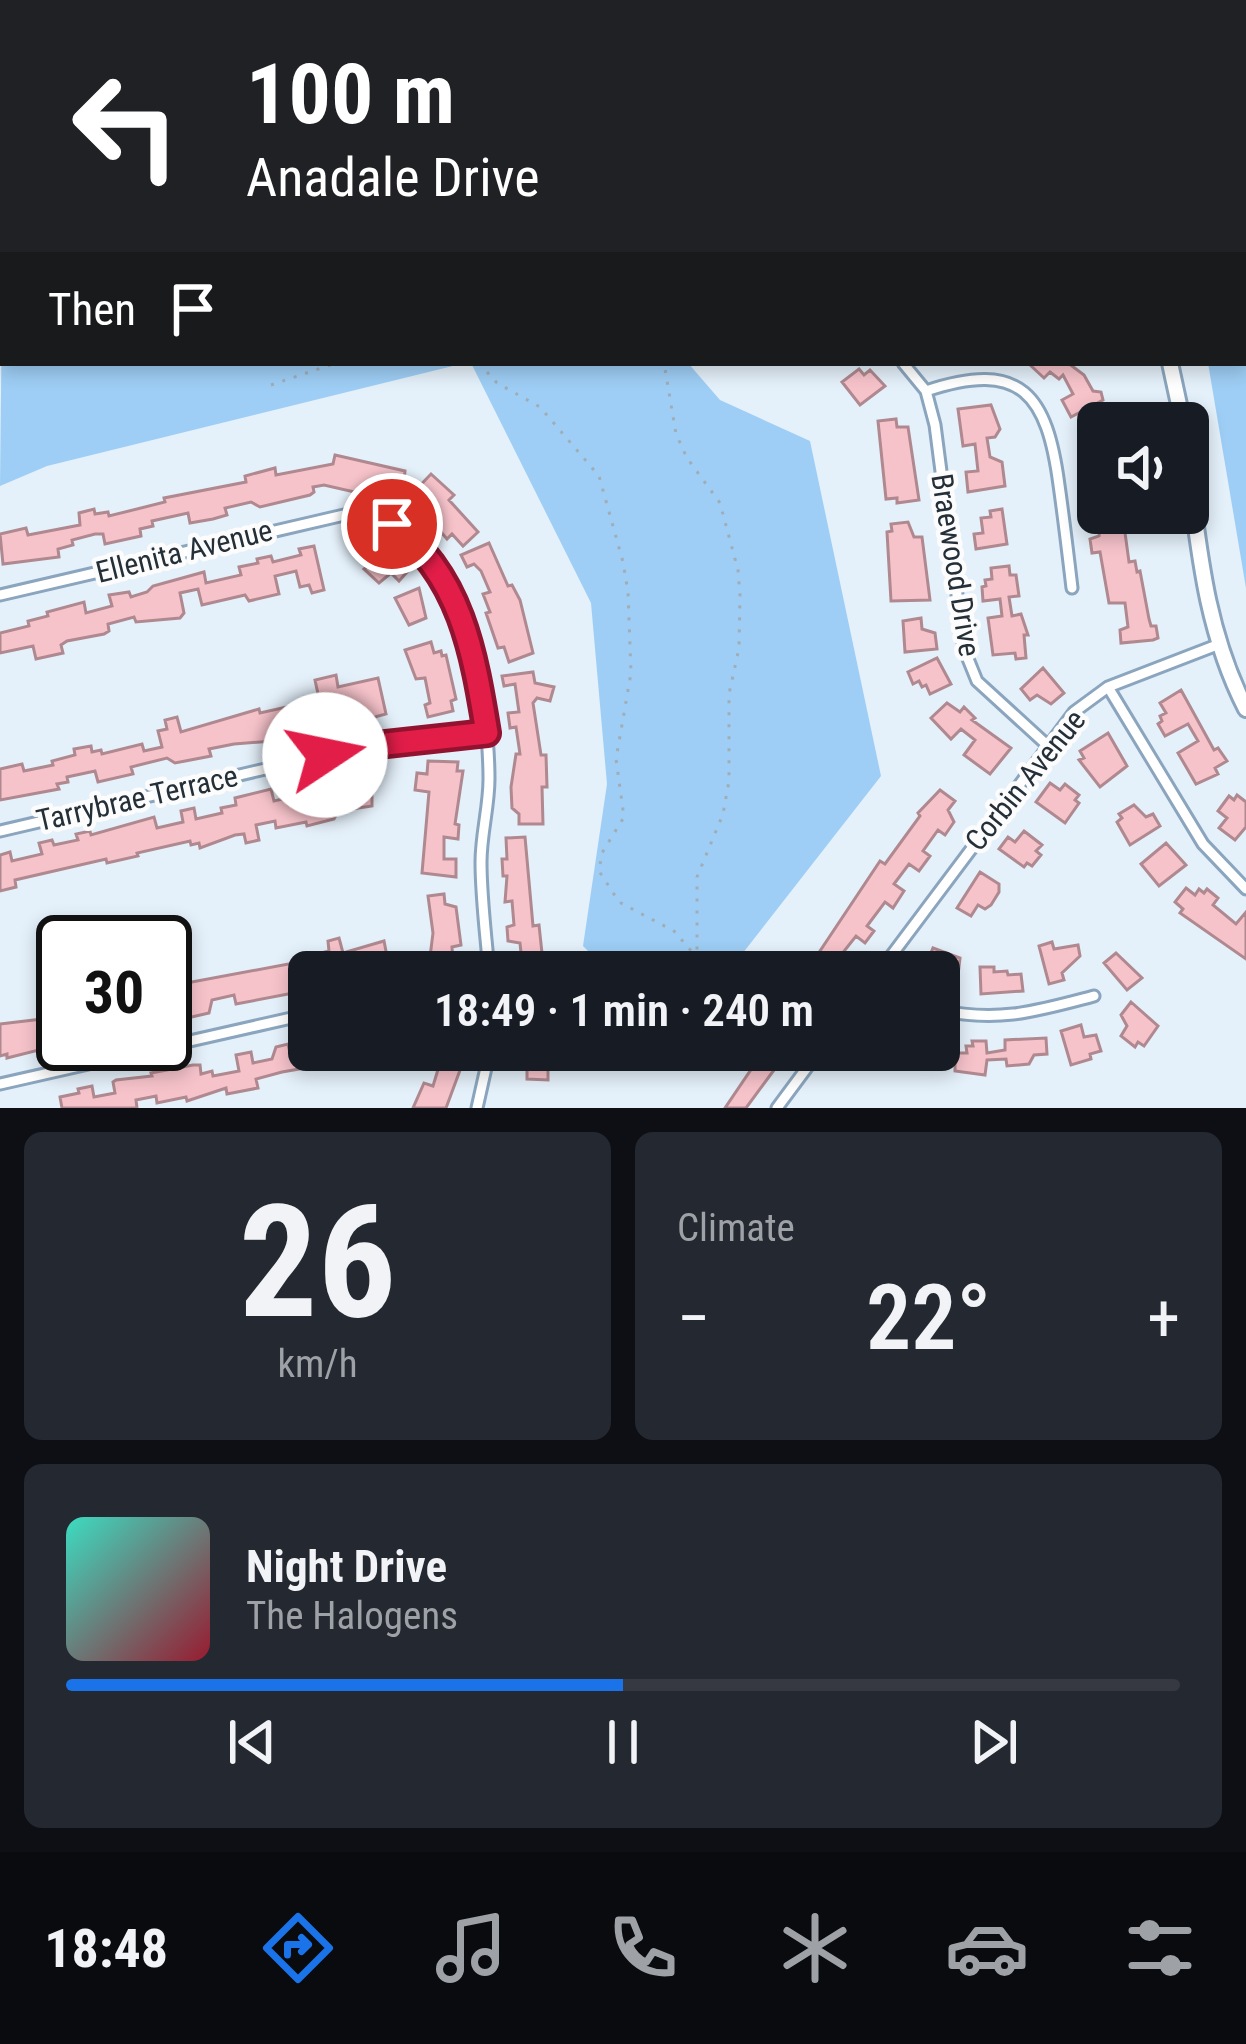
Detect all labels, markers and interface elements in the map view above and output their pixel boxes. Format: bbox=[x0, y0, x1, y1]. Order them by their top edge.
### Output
text: 100 m bbox=[246, 45, 455, 144]
icon: left bbox=[48, 48, 204, 204]
text: Anadale Drive bbox=[246, 146, 540, 209]
icon: arrive bbox=[160, 276, 226, 342]
text: Then bbox=[48, 283, 136, 336]
map controls bbox=[1077, 402, 1209, 534]
button: sound bbox=[1077, 402, 1209, 534]
street label: Braewood Drive bbox=[924, 471, 988, 659]
pin bbox=[341, 473, 443, 575]
icon: arrive bbox=[359, 491, 425, 557]
street label: Ellenita Avenue bbox=[92, 512, 276, 590]
position arrow bbox=[262, 692, 388, 818]
street label: Corbin Avenue bbox=[958, 703, 1092, 857]
street label: Tarrybrae Terrace bbox=[33, 758, 241, 838]
speed limit sign: 30 bbox=[36, 915, 192, 1071]
text: 18:49 · 1 min · 240 m bbox=[434, 984, 814, 1037]
text: 26 bbox=[239, 1171, 396, 1354]
text: Climate bbox=[677, 1205, 795, 1251]
text: 22° bbox=[866, 1266, 991, 1371]
text: − bbox=[677, 1280, 710, 1357]
text: + bbox=[1147, 1280, 1180, 1357]
text: km/h bbox=[277, 1341, 358, 1387]
text: Night Drive bbox=[246, 1540, 447, 1593]
text: The Halogens bbox=[246, 1593, 458, 1639]
icon: previous bbox=[219, 1709, 285, 1775]
icon: pause bbox=[590, 1709, 656, 1775]
icon: next bbox=[961, 1709, 1027, 1775]
icon: directions bbox=[256, 1906, 340, 1990]
icon: music bbox=[429, 1906, 513, 1990]
icon: phone bbox=[601, 1906, 685, 1990]
icon: climate bbox=[773, 1906, 857, 1990]
icon: car bbox=[945, 1906, 1029, 1990]
icon: filters bbox=[1118, 1906, 1202, 1990]
text: 18:48 bbox=[44, 1917, 168, 1980]

